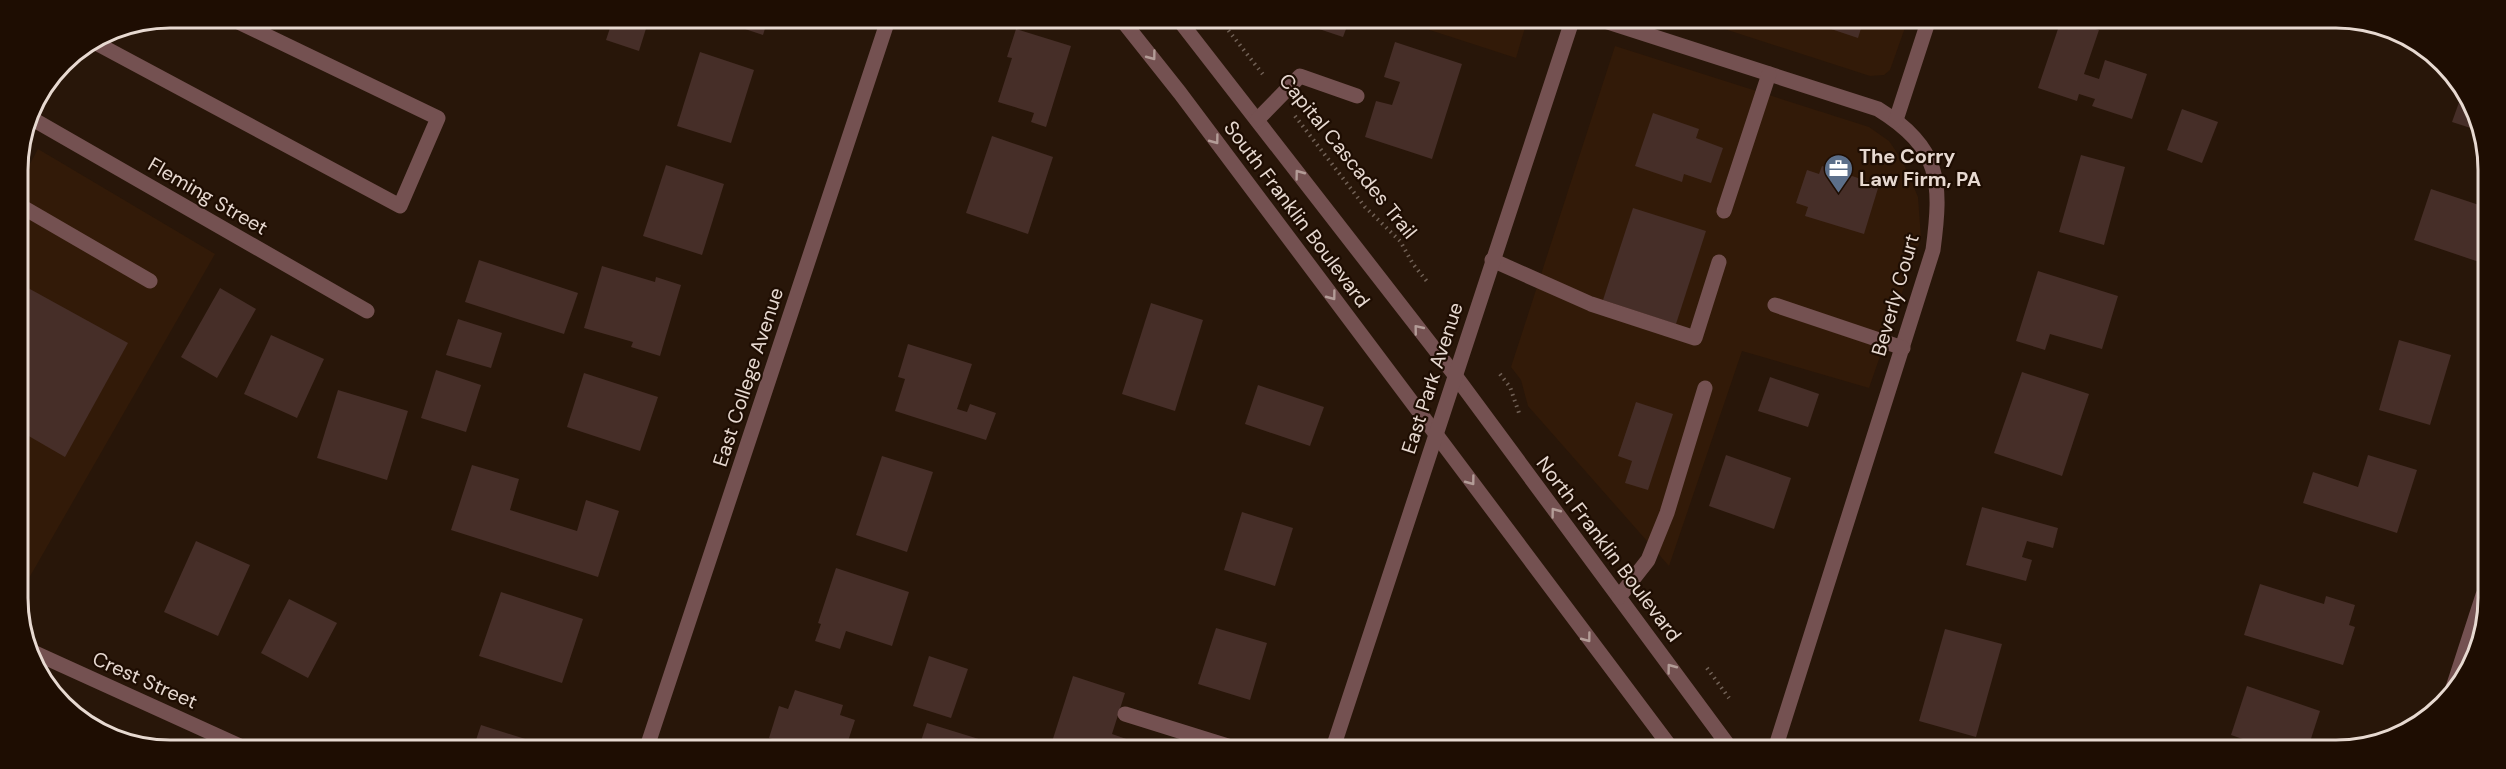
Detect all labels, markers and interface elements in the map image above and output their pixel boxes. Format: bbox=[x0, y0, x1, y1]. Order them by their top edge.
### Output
one-way arrow bbox=[1145, 49, 1156, 60]
street label: Capital Cascades Trail bbox=[1273, 68, 1423, 244]
street label: South Franklin Boulevard bbox=[1218, 115, 1376, 313]
one-way arrow bbox=[1208, 133, 1219, 144]
place label: The Corry Law Firm, PA bbox=[1859, 143, 1981, 192]
street label: Fleming Street bbox=[144, 151, 273, 241]
office icon: The Corry Law Firm, PA bbox=[1822, 152, 1854, 194]
one-way arrow bbox=[1295, 170, 1306, 181]
street label: Beverly Court bbox=[1865, 231, 1925, 359]
street label: East College Avenue bbox=[707, 284, 789, 470]
one-way arrow bbox=[1325, 289, 1336, 300]
street label: East Park Avenue bbox=[1395, 299, 1469, 457]
one-way arrow bbox=[1414, 324, 1425, 335]
street label: North Franklin Boulevard bbox=[1531, 451, 1687, 647]
one-way arrow bbox=[1463, 474, 1474, 485]
one-way arrow bbox=[1551, 507, 1562, 518]
one-way arrow bbox=[1579, 631, 1590, 642]
street label: Crest Street bbox=[88, 645, 202, 715]
one-way arrow bbox=[1668, 664, 1679, 675]

